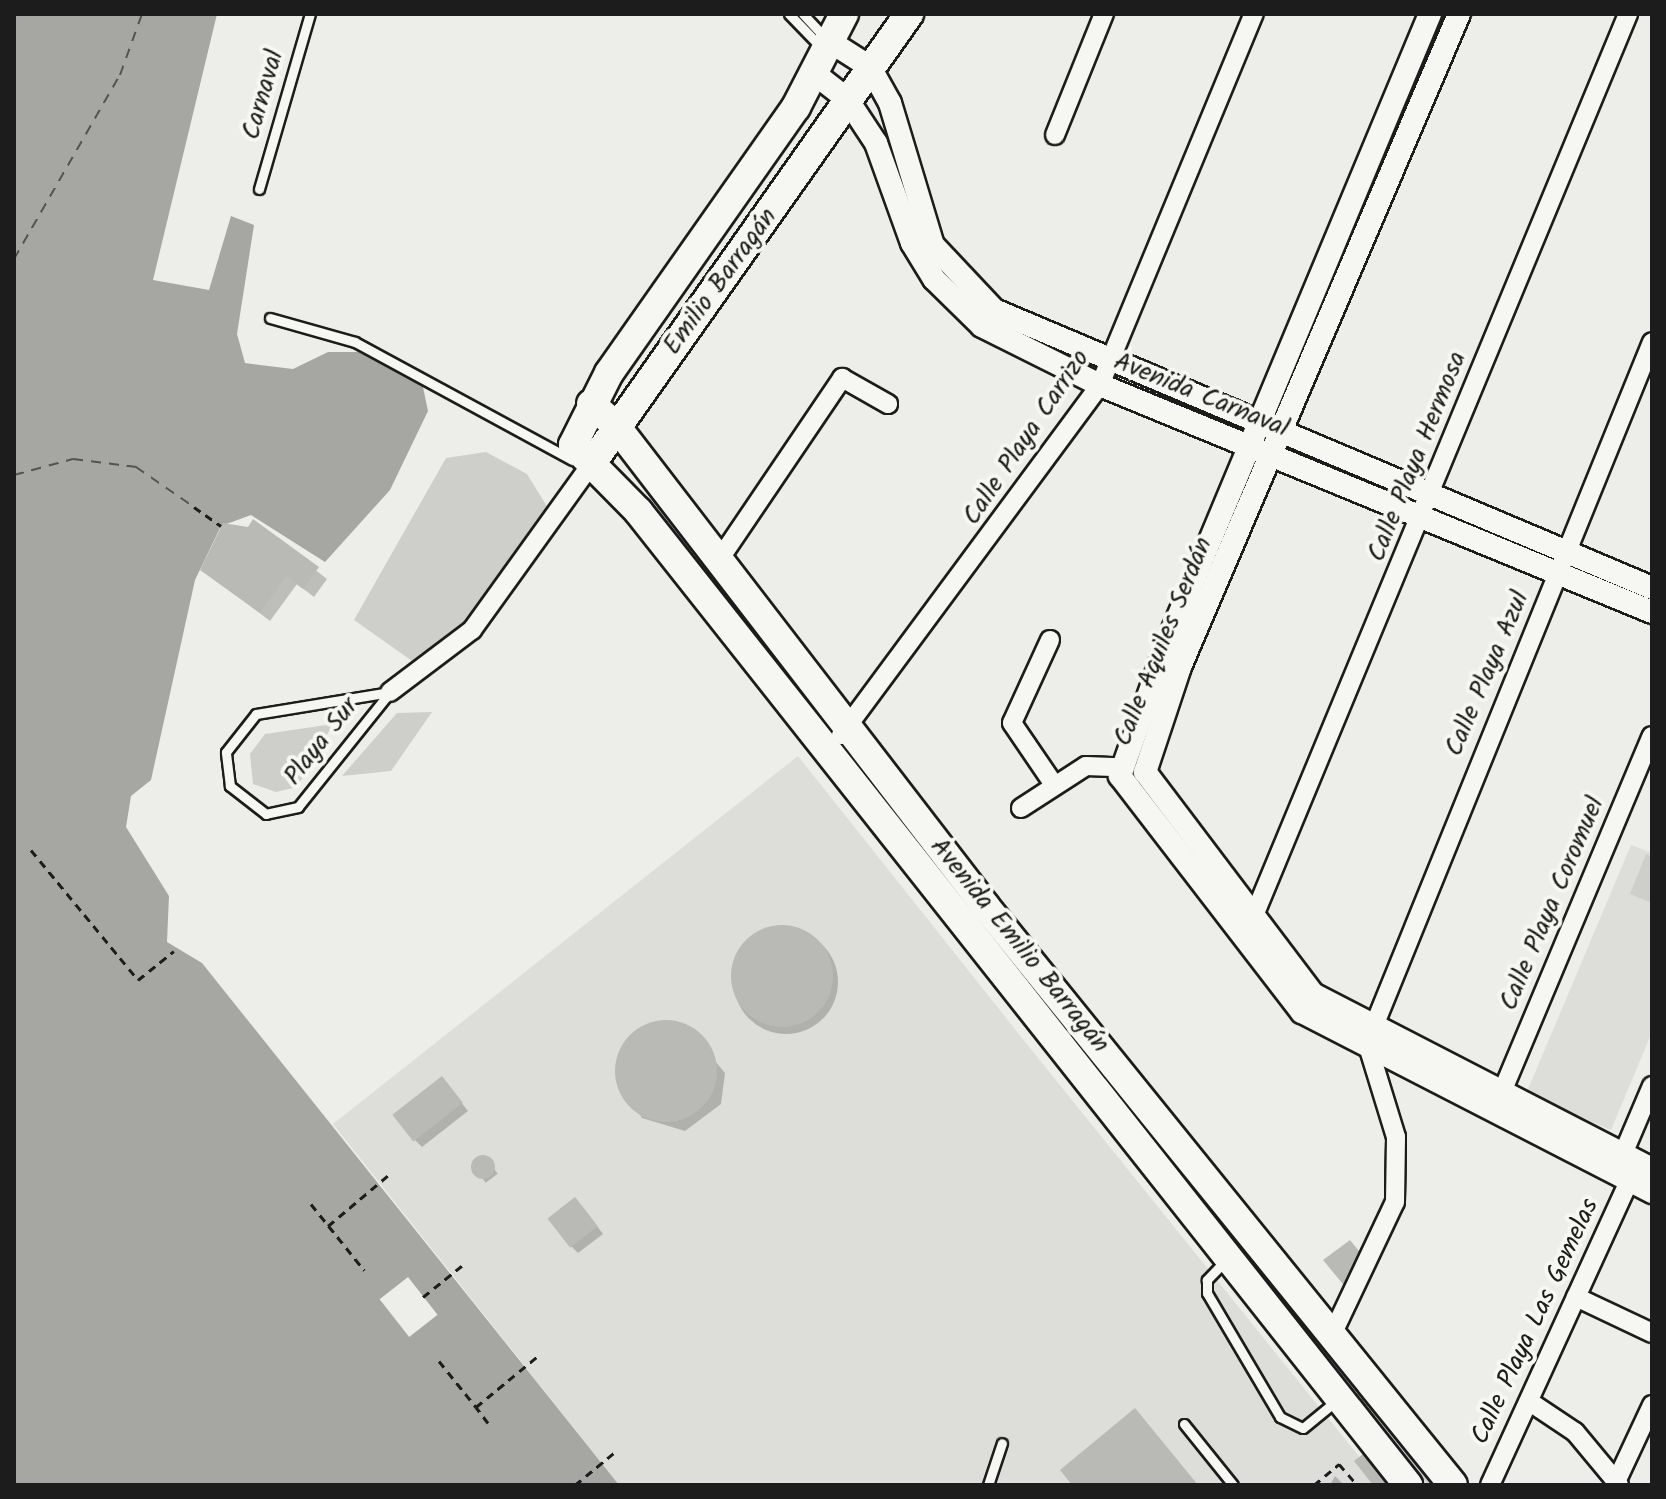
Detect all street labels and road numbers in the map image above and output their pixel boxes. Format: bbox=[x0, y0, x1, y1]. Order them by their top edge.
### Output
street label: Carnaval bbox=[236, 47, 292, 143]
street label: Emilio Barragán bbox=[657, 203, 785, 361]
street label: Calle Playa Carrizo bbox=[957, 345, 1097, 531]
street label: Avenida Carnaval bbox=[1109, 347, 1293, 445]
street label: Calle Playa Hermosa bbox=[1362, 347, 1474, 567]
street label: Calle Aquiles Serdán bbox=[1108, 533, 1220, 751]
street label: Calle Playa Azul bbox=[1439, 587, 1537, 761]
street label: Playa Sur bbox=[278, 692, 366, 792]
street label: Calle Playa Coromuel bbox=[1494, 792, 1612, 1016]
street label: Avenida Emilio Barragán bbox=[923, 832, 1115, 1060]
street label: Calle Playa Las Gemelas bbox=[1465, 1194, 1607, 1450]

